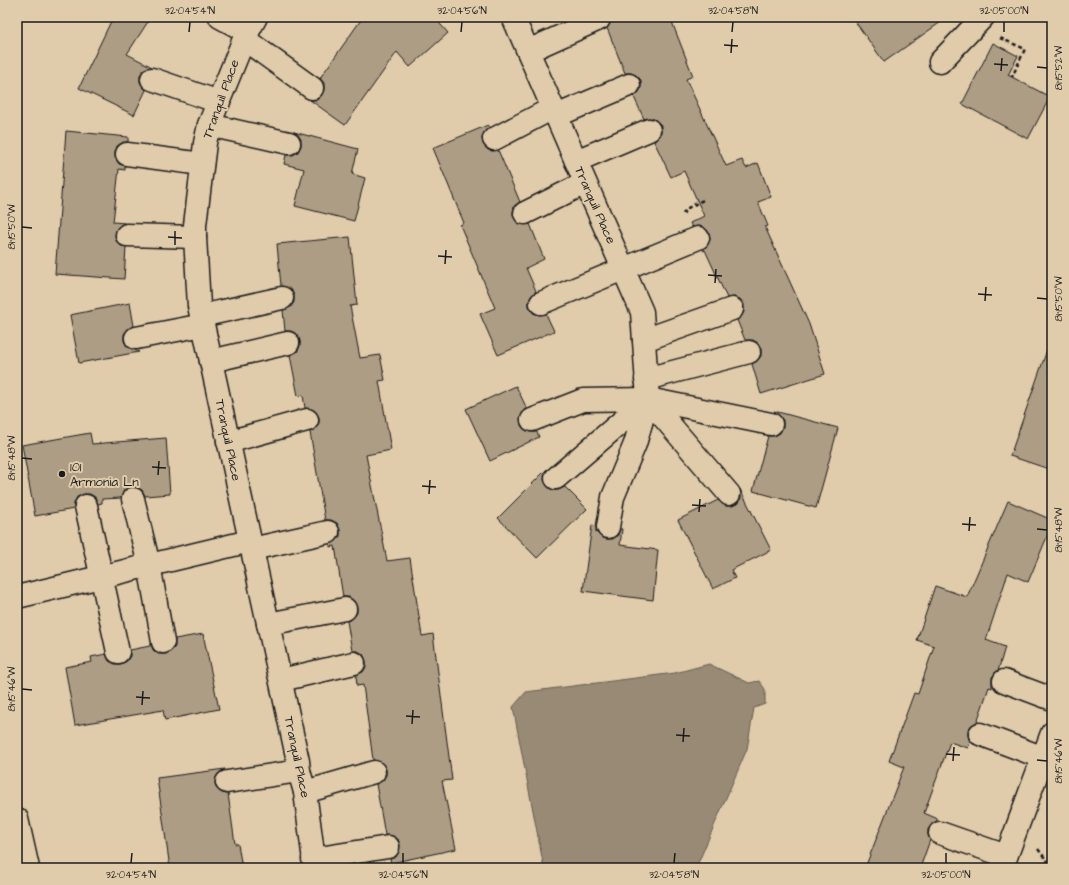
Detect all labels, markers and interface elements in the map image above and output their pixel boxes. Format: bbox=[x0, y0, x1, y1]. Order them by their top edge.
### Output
text: 32°04'54"N bbox=[165, 4, 215, 18]
text: 32°04'56"N bbox=[437, 4, 487, 18]
text: 32°04'58"N bbox=[708, 4, 758, 18]
text: 32°05'00"N bbox=[979, 4, 1029, 18]
text: 81°15'52"W bbox=[1052, 45, 1066, 90]
street label: Tranquil Place bbox=[198, 57, 244, 141]
street label: Tranquil Place bbox=[570, 163, 620, 247]
text: 81°15'50"W bbox=[5, 204, 19, 250]
text: 81°15'50"W bbox=[1052, 276, 1066, 322]
street label: Tranquil Place bbox=[211, 397, 245, 483]
text: 81°15'48"W bbox=[5, 435, 19, 481]
place label: 101 Armonia Ln bbox=[70, 458, 139, 491]
marker: 101 Armonia Ln bbox=[57, 469, 67, 479]
text: 81°15'48"W bbox=[1052, 507, 1066, 553]
text: 81°15'46"W bbox=[5, 666, 19, 711]
street label: Tranquil Place bbox=[280, 714, 314, 800]
text: 81°15'46"W bbox=[1052, 738, 1066, 783]
text: 32°04'54"N bbox=[106, 868, 156, 882]
text: 32°04'56"N bbox=[378, 868, 428, 882]
text: 32°04'58"N bbox=[649, 868, 699, 882]
text: 32°05'00"N bbox=[921, 868, 971, 882]

